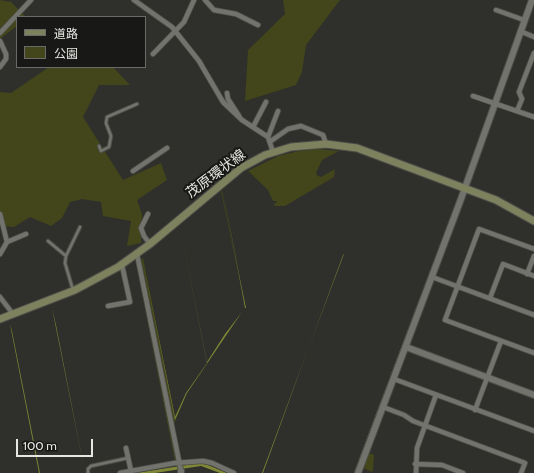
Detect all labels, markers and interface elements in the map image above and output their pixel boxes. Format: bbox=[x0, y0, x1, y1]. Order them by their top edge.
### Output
legend bbox=[16, 16, 146, 68]
text: 道路 bbox=[54, 26, 78, 41]
text: 公園 bbox=[54, 46, 78, 61]
street label: 茂原環状線 bbox=[183, 146, 249, 202]
scale bar bbox=[18, 431, 95, 457]
text: 100 m bbox=[23, 438, 57, 453]

